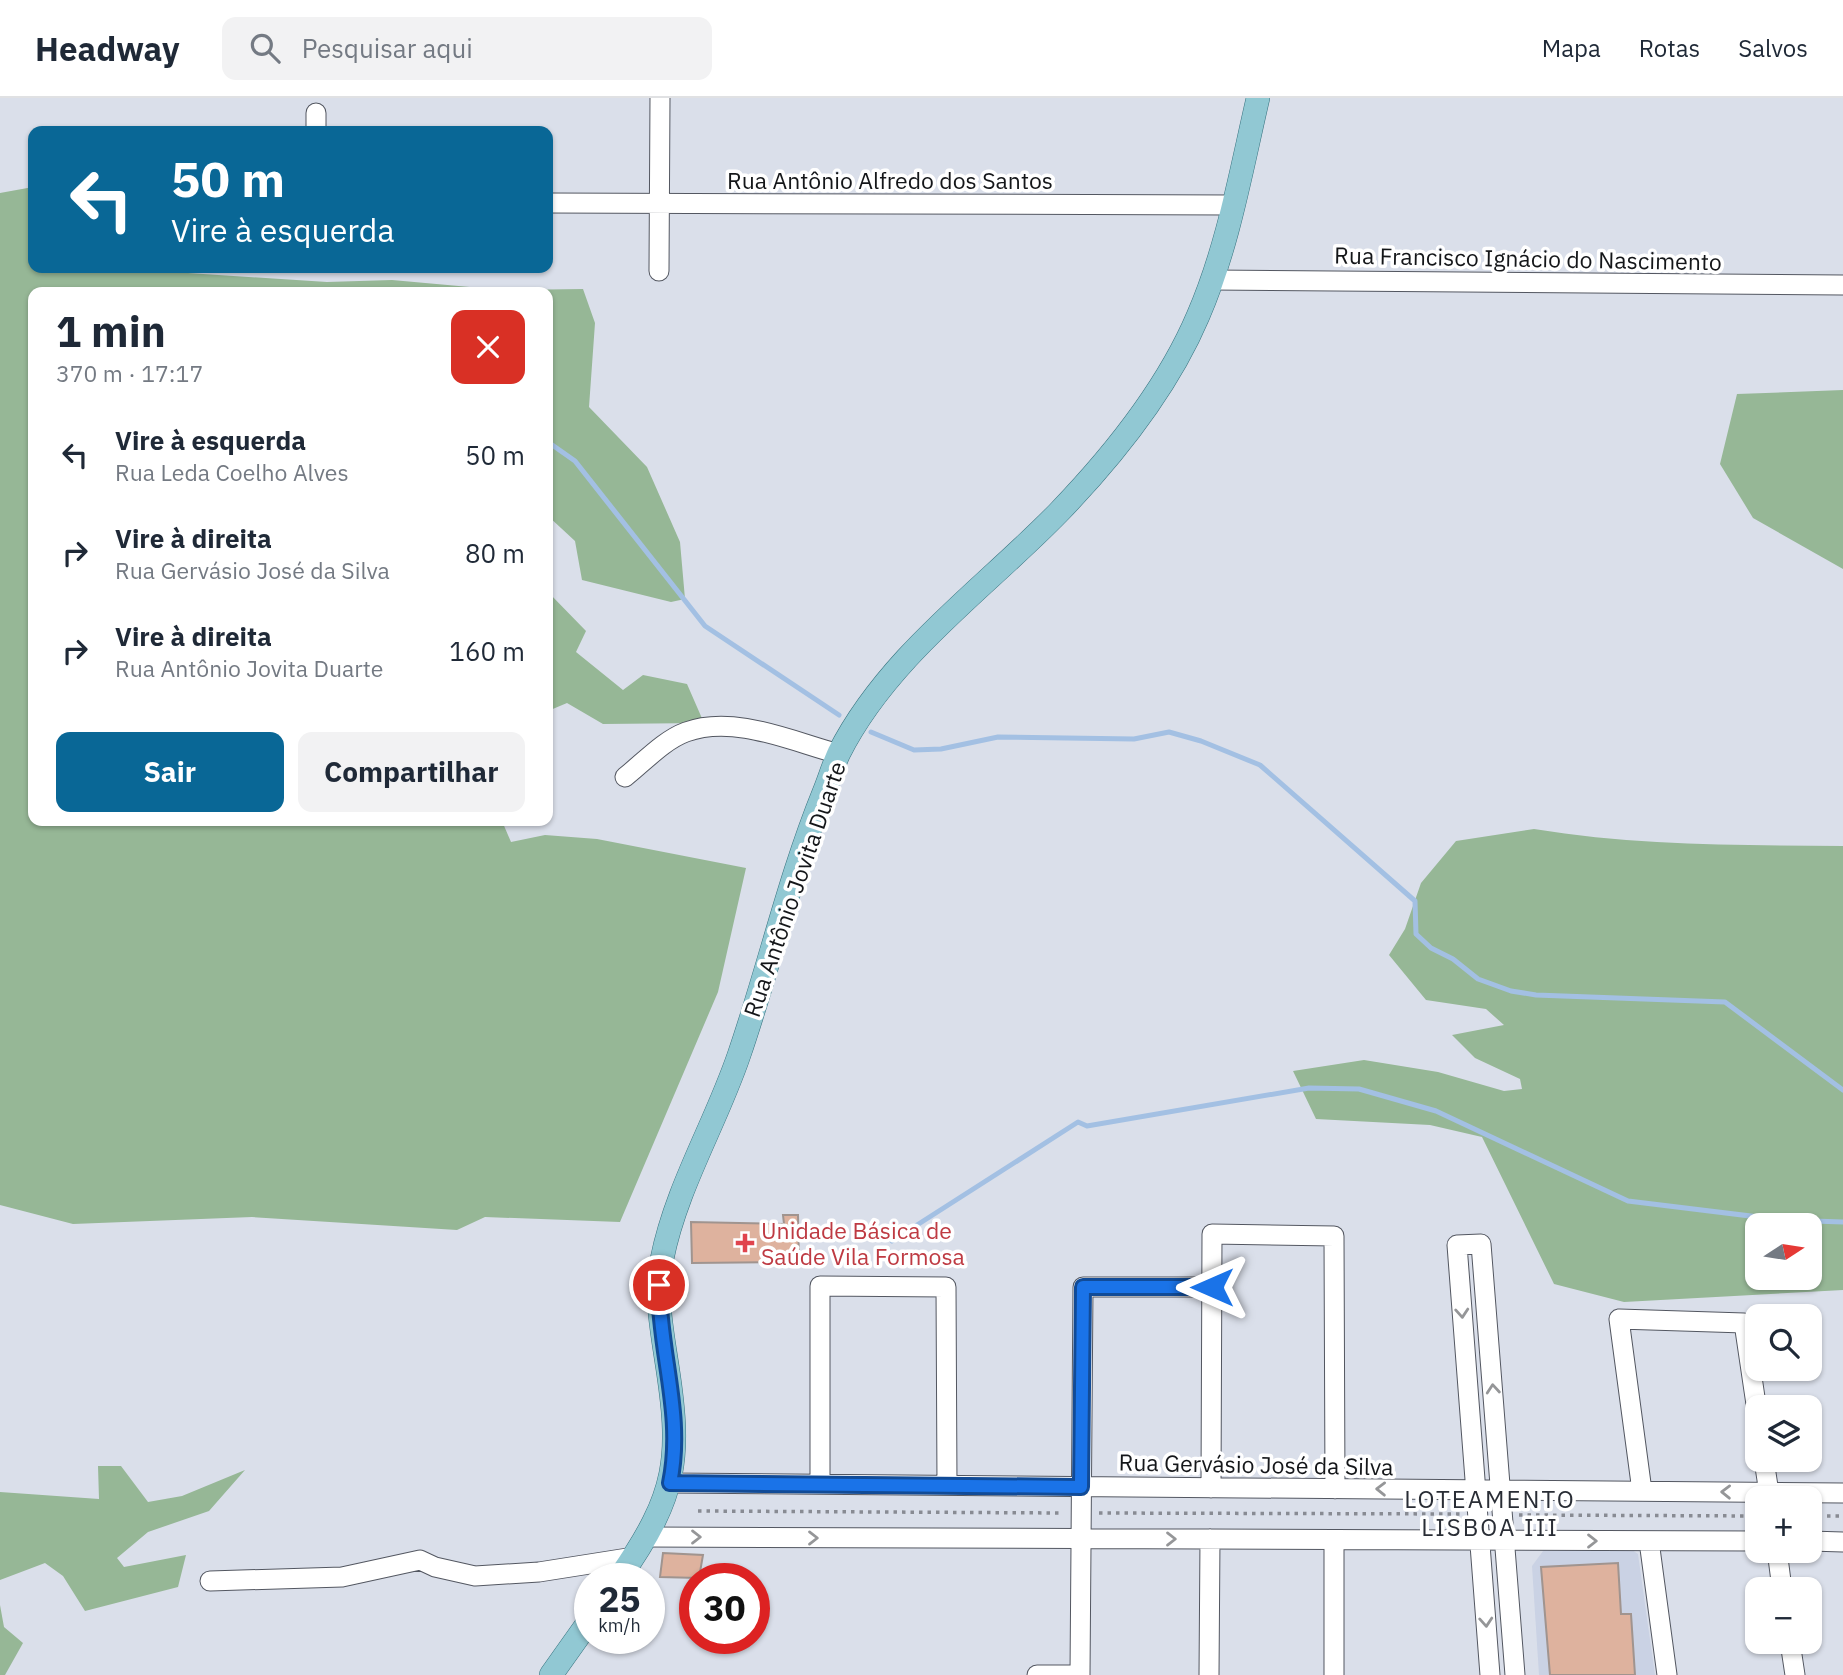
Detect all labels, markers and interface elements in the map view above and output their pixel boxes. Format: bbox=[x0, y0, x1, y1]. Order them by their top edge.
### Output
search box bbox=[222, 17, 712, 80]
text: Headway bbox=[35, 27, 180, 70]
icon: search bbox=[246, 29, 284, 67]
text: Pesquisar aqui bbox=[302, 31, 473, 65]
text: Mapa bbox=[1542, 32, 1601, 64]
text: Rotas bbox=[1639, 32, 1700, 64]
text: Salvos bbox=[1738, 32, 1808, 64]
text: 50 m bbox=[171, 147, 285, 210]
icon: left bbox=[56, 154, 147, 245]
street label: Rua Antônio Alfredo dos Santos bbox=[727, 165, 1053, 195]
text: Vire à esquerda bbox=[171, 209, 395, 251]
street label: Rua Francisco Ignácio do Nascimento bbox=[1334, 240, 1722, 276]
text: 1 min bbox=[56, 304, 166, 359]
button: close bbox=[451, 310, 525, 384]
text: 370 m · 17:17 bbox=[56, 358, 203, 388]
text: Vire à esquerda bbox=[115, 423, 306, 457]
icon: left bbox=[56, 436, 94, 474]
text: 50 m bbox=[465, 438, 525, 472]
text: Rua Leda Coelho Alves bbox=[115, 457, 349, 487]
text: Vire à direita bbox=[115, 521, 272, 555]
icon: right bbox=[56, 534, 94, 572]
text: 80 m bbox=[465, 536, 525, 570]
text: Rua Gervásio José da Silva bbox=[115, 555, 390, 585]
text: Vire à direita bbox=[115, 619, 272, 653]
icon: right bbox=[56, 632, 94, 670]
text: 160 m bbox=[449, 634, 525, 668]
text: Rua Antônio Jovita Duarte bbox=[115, 653, 383, 683]
button: Sair bbox=[56, 732, 284, 812]
button: Compartilhar bbox=[298, 732, 525, 812]
street label: Rua Antônio Jovita Duarte bbox=[736, 757, 852, 1021]
north arrow bbox=[1745, 1213, 1822, 1290]
map controls bbox=[1745, 1213, 1822, 1654]
place label: Unidade Básica de Saúde Vila Formosa bbox=[761, 1215, 965, 1271]
marker: Unidade Básica de Saúde Vila Formosa bbox=[735, 1233, 755, 1253]
position arrow bbox=[1175, 1250, 1249, 1324]
pin bbox=[629, 1255, 689, 1315]
icon: arrive bbox=[640, 1266, 678, 1304]
button: search bbox=[1745, 1304, 1822, 1381]
one-way arrow bbox=[1454, 1308, 1469, 1319]
one-way arrow bbox=[1486, 1383, 1501, 1394]
button: layers bbox=[1745, 1395, 1822, 1472]
street label: Rua Gervásio José da Silva bbox=[1118, 1447, 1394, 1481]
one-way arrow bbox=[1376, 1481, 1386, 1497]
district label: LOTEAMENTO LISBOA III bbox=[1404, 1483, 1576, 1543]
one-way arrow bbox=[1720, 1484, 1731, 1500]
button: + bbox=[1745, 1486, 1822, 1563]
one-way arrow bbox=[691, 1529, 701, 1545]
one-way arrow bbox=[808, 1530, 819, 1545]
one-way arrow bbox=[1167, 1531, 1177, 1547]
one-way arrow bbox=[1587, 1533, 1598, 1549]
speed limit sign: 30 bbox=[679, 1563, 770, 1654]
text: 25 bbox=[598, 1576, 641, 1622]
button: − bbox=[1745, 1577, 1822, 1654]
text: km/h bbox=[598, 1614, 641, 1637]
one-way arrow bbox=[1478, 1616, 1493, 1627]

